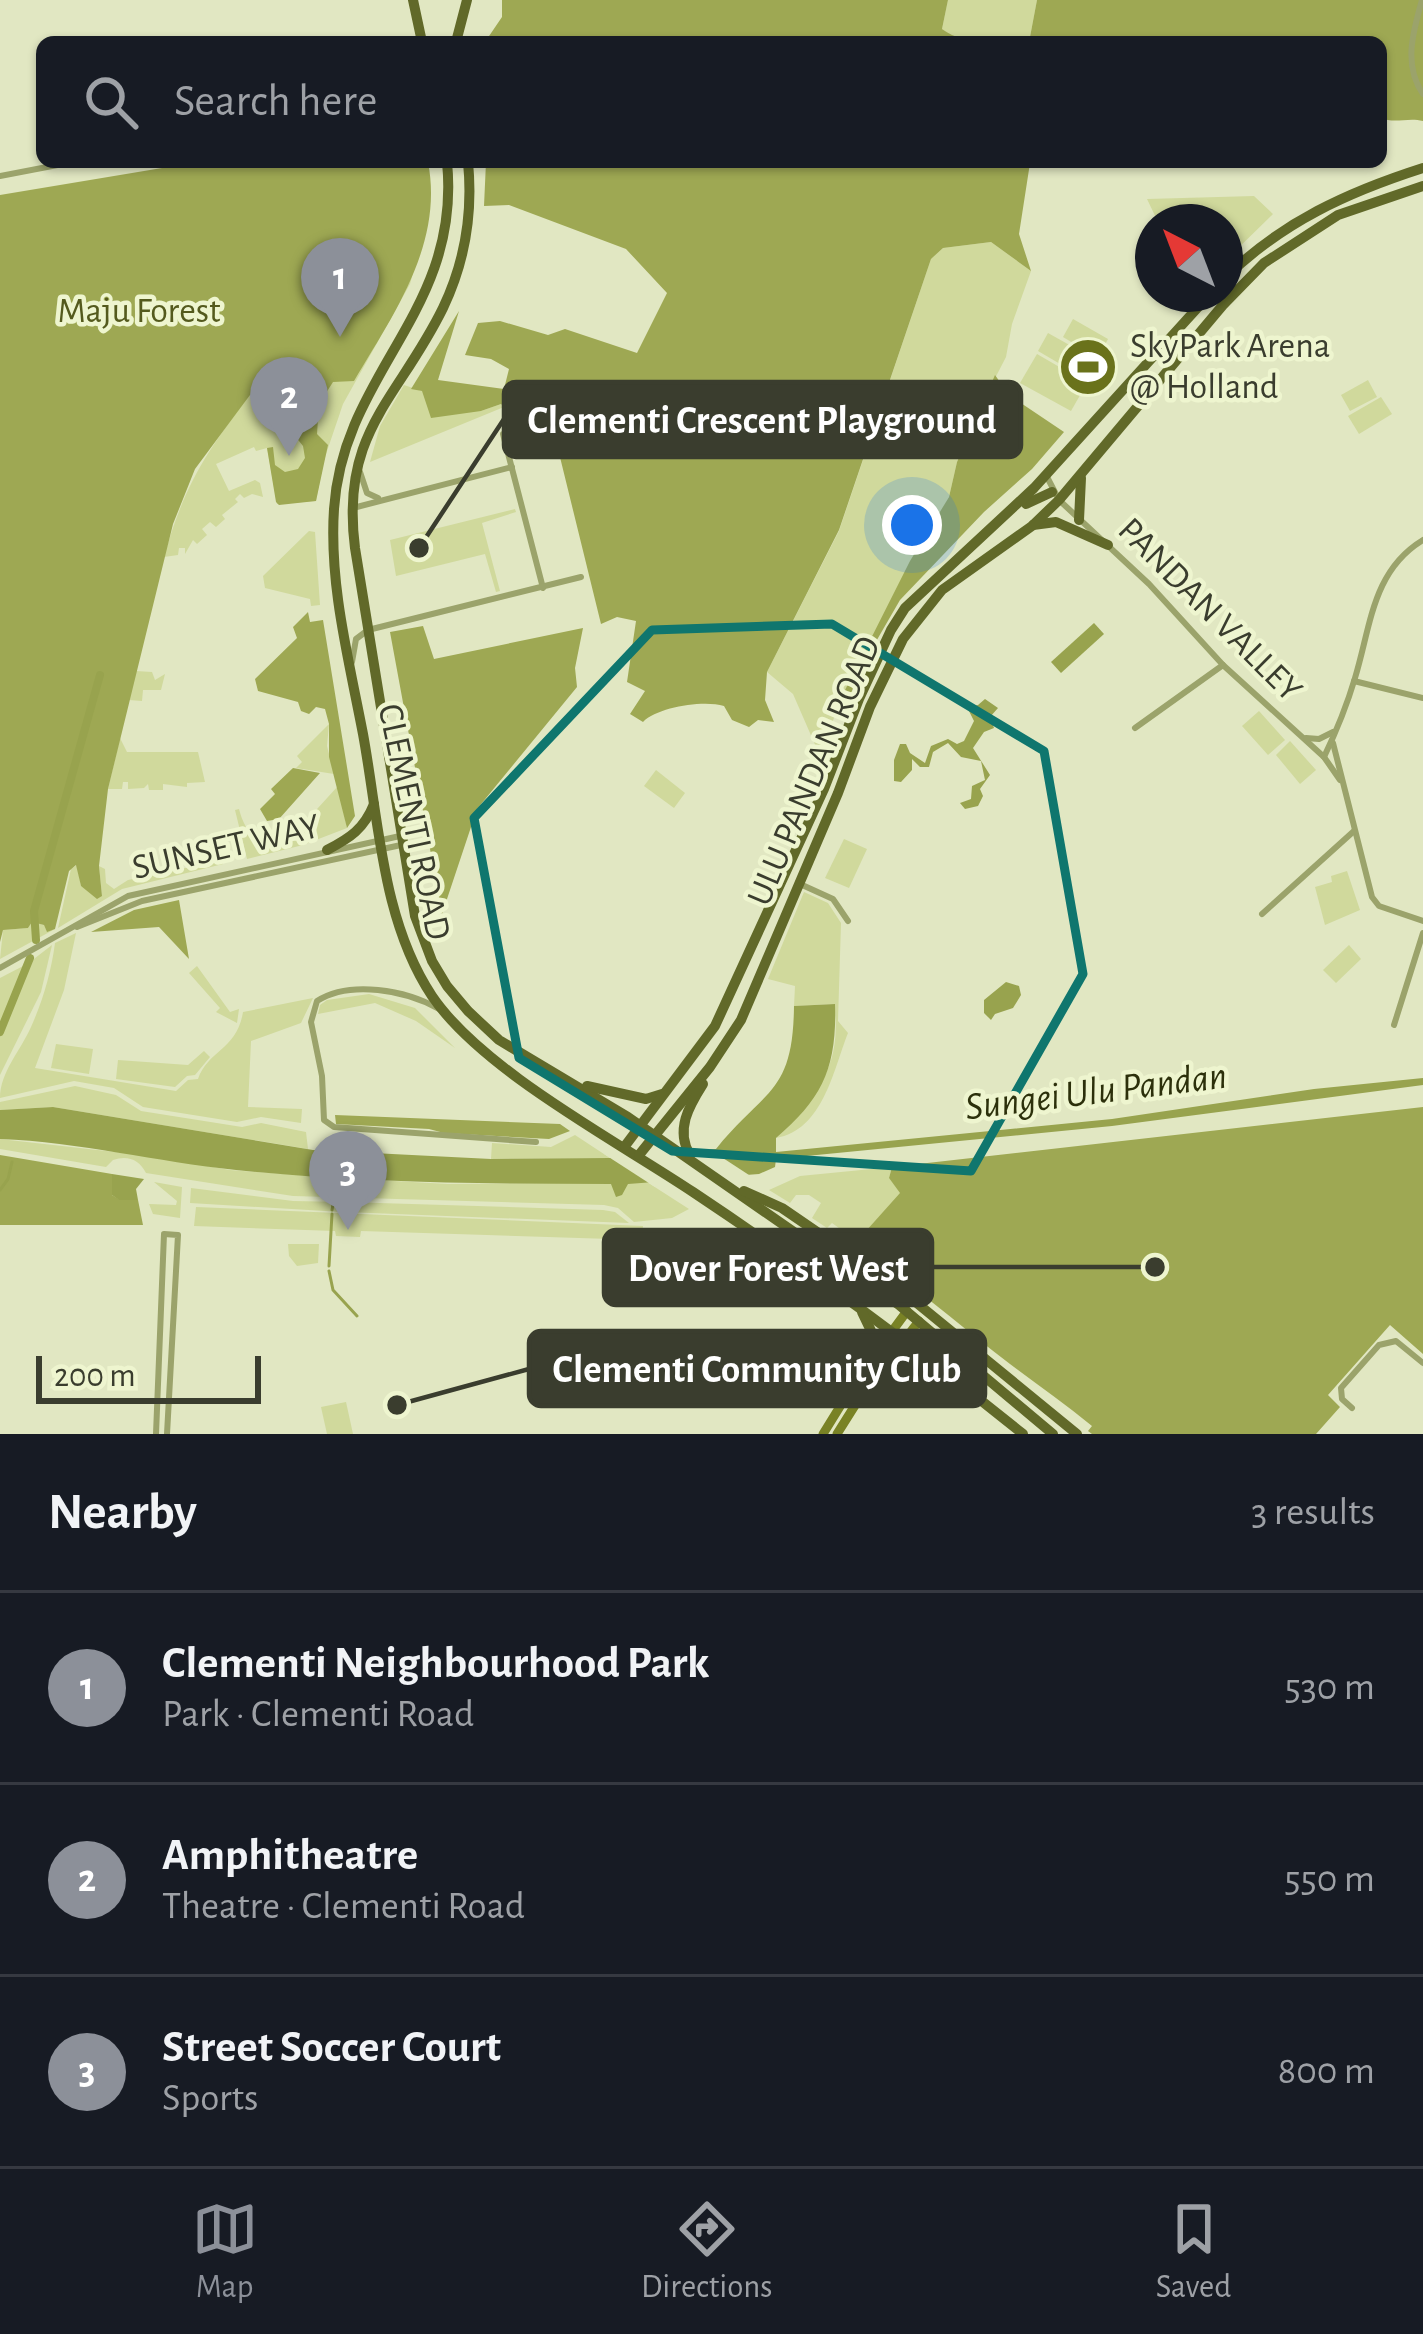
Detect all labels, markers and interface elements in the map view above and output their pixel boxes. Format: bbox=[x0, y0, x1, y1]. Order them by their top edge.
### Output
search box bbox=[36, 36, 1387, 168]
icon: search bbox=[78, 69, 144, 135]
text: Search here bbox=[174, 79, 377, 124]
north arrow bbox=[1135, 204, 1243, 312]
pin: 1 bbox=[301, 238, 379, 337]
park label: Maju Forest bbox=[57, 293, 221, 329]
place label: SkyPark Arena @ Holland bbox=[1130, 328, 1330, 405]
sports icon: SkyPark Arena @ Holland bbox=[1057, 336, 1119, 398]
pin: 2 bbox=[250, 357, 328, 456]
callout: Clementi Crescent Playground bbox=[504, 382, 1021, 457]
text: Clementi Crescent Playground bbox=[528, 402, 996, 441]
your location bbox=[882, 495, 942, 555]
street label: PANDAN VALLEY bbox=[1111, 511, 1309, 709]
street label: ULU PANDAN ROAD bbox=[741, 631, 887, 911]
street label: CLEMENTI ROAD bbox=[371, 701, 457, 943]
street label: SUNSET WAY bbox=[129, 808, 323, 886]
water label: Sungei Ulu Pandan bbox=[963, 1057, 1229, 1127]
pin: 3 bbox=[309, 1131, 387, 1230]
callout: Dover Forest West bbox=[604, 1230, 932, 1305]
text: Dover Forest West bbox=[628, 1250, 908, 1289]
callout: Clementi Community Club bbox=[529, 1331, 985, 1406]
scale bar bbox=[36, 1350, 261, 1403]
text: Clementi Community Club bbox=[553, 1351, 961, 1390]
text: 200 m bbox=[54, 1360, 136, 1393]
text: Nearby bbox=[48, 1487, 197, 1538]
text: 3 results bbox=[1251, 1493, 1375, 1532]
text: Clementi Neighbourhood Park bbox=[162, 1641, 709, 1686]
text: 1 bbox=[80, 1668, 94, 1707]
text: 530 m bbox=[1284, 1668, 1375, 1707]
text: Park · Clementi Road bbox=[162, 1695, 474, 1734]
text: Amphitheatre bbox=[162, 1833, 418, 1878]
text: 2 bbox=[78, 1860, 96, 1899]
text: 550 m bbox=[1284, 1860, 1375, 1899]
text: Theatre · Clementi Road bbox=[162, 1887, 525, 1926]
text: Street Soccer Court bbox=[162, 2025, 501, 2070]
text: 3 bbox=[79, 2052, 95, 2091]
text: 800 m bbox=[1278, 2052, 1375, 2091]
text: Sports bbox=[162, 2079, 259, 2118]
tab: Map bbox=[192, 2196, 258, 2308]
tab: Directions bbox=[641, 2196, 772, 2308]
tab: Saved bbox=[1156, 2196, 1231, 2308]

